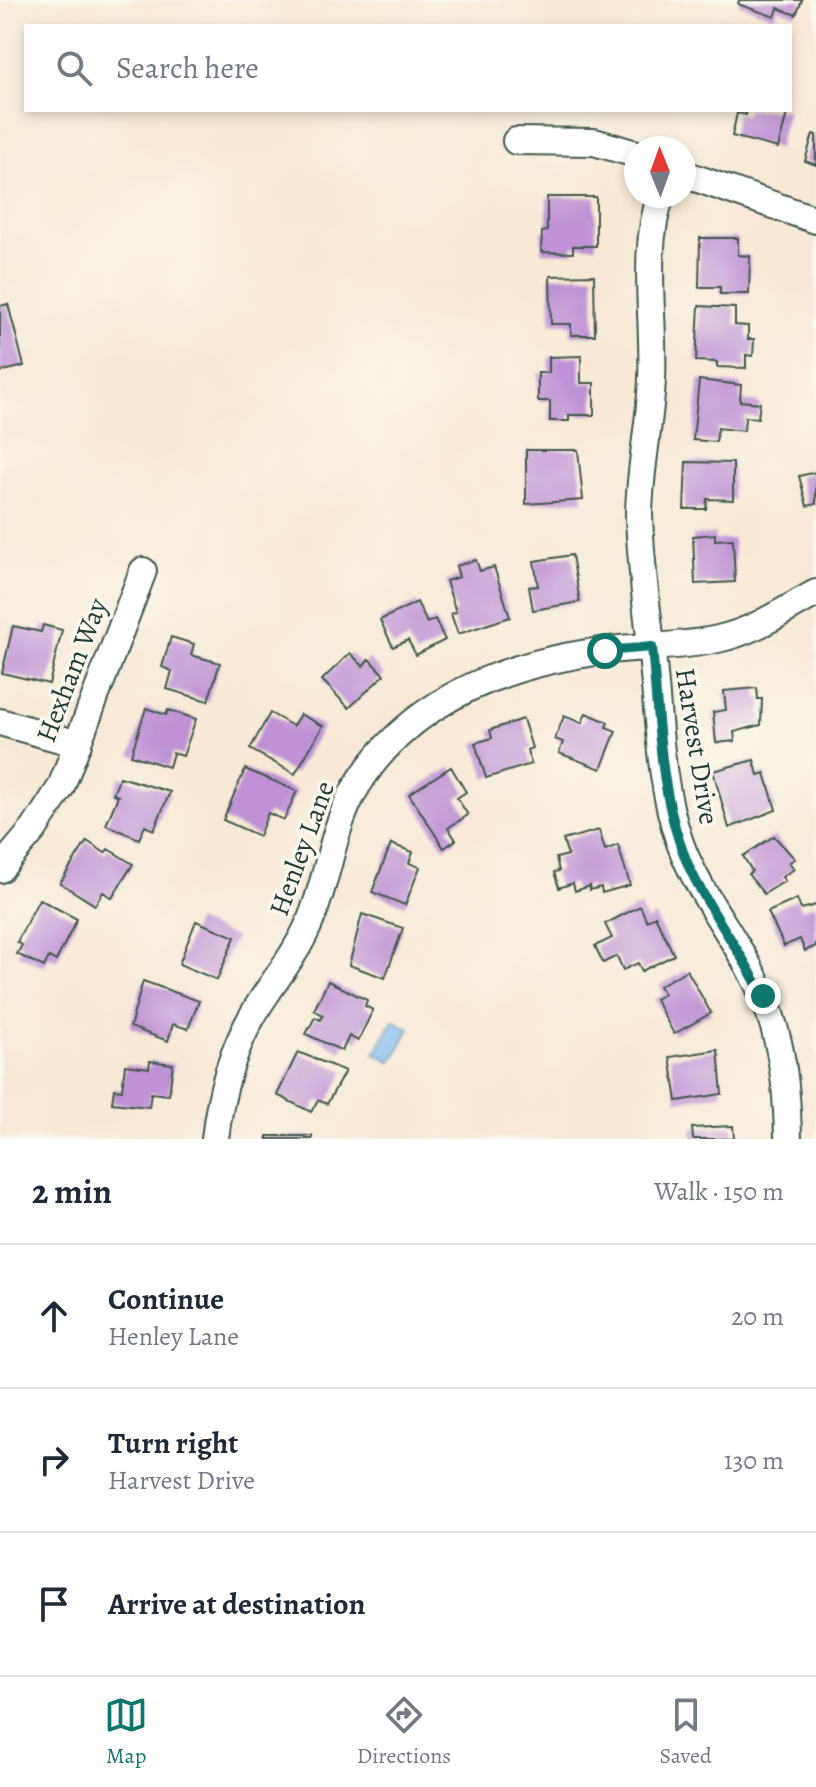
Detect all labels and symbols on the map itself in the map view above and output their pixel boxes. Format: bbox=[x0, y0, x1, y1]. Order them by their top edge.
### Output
north arrow bbox=[624, 136, 696, 208]
street label: Hexham Way bbox=[27, 592, 117, 748]
route start bbox=[587, 633, 623, 669]
street label: Harvest Drive bbox=[666, 665, 728, 827]
street label: Henley Lane bbox=[260, 776, 344, 921]
route end bbox=[745, 978, 781, 1014]

